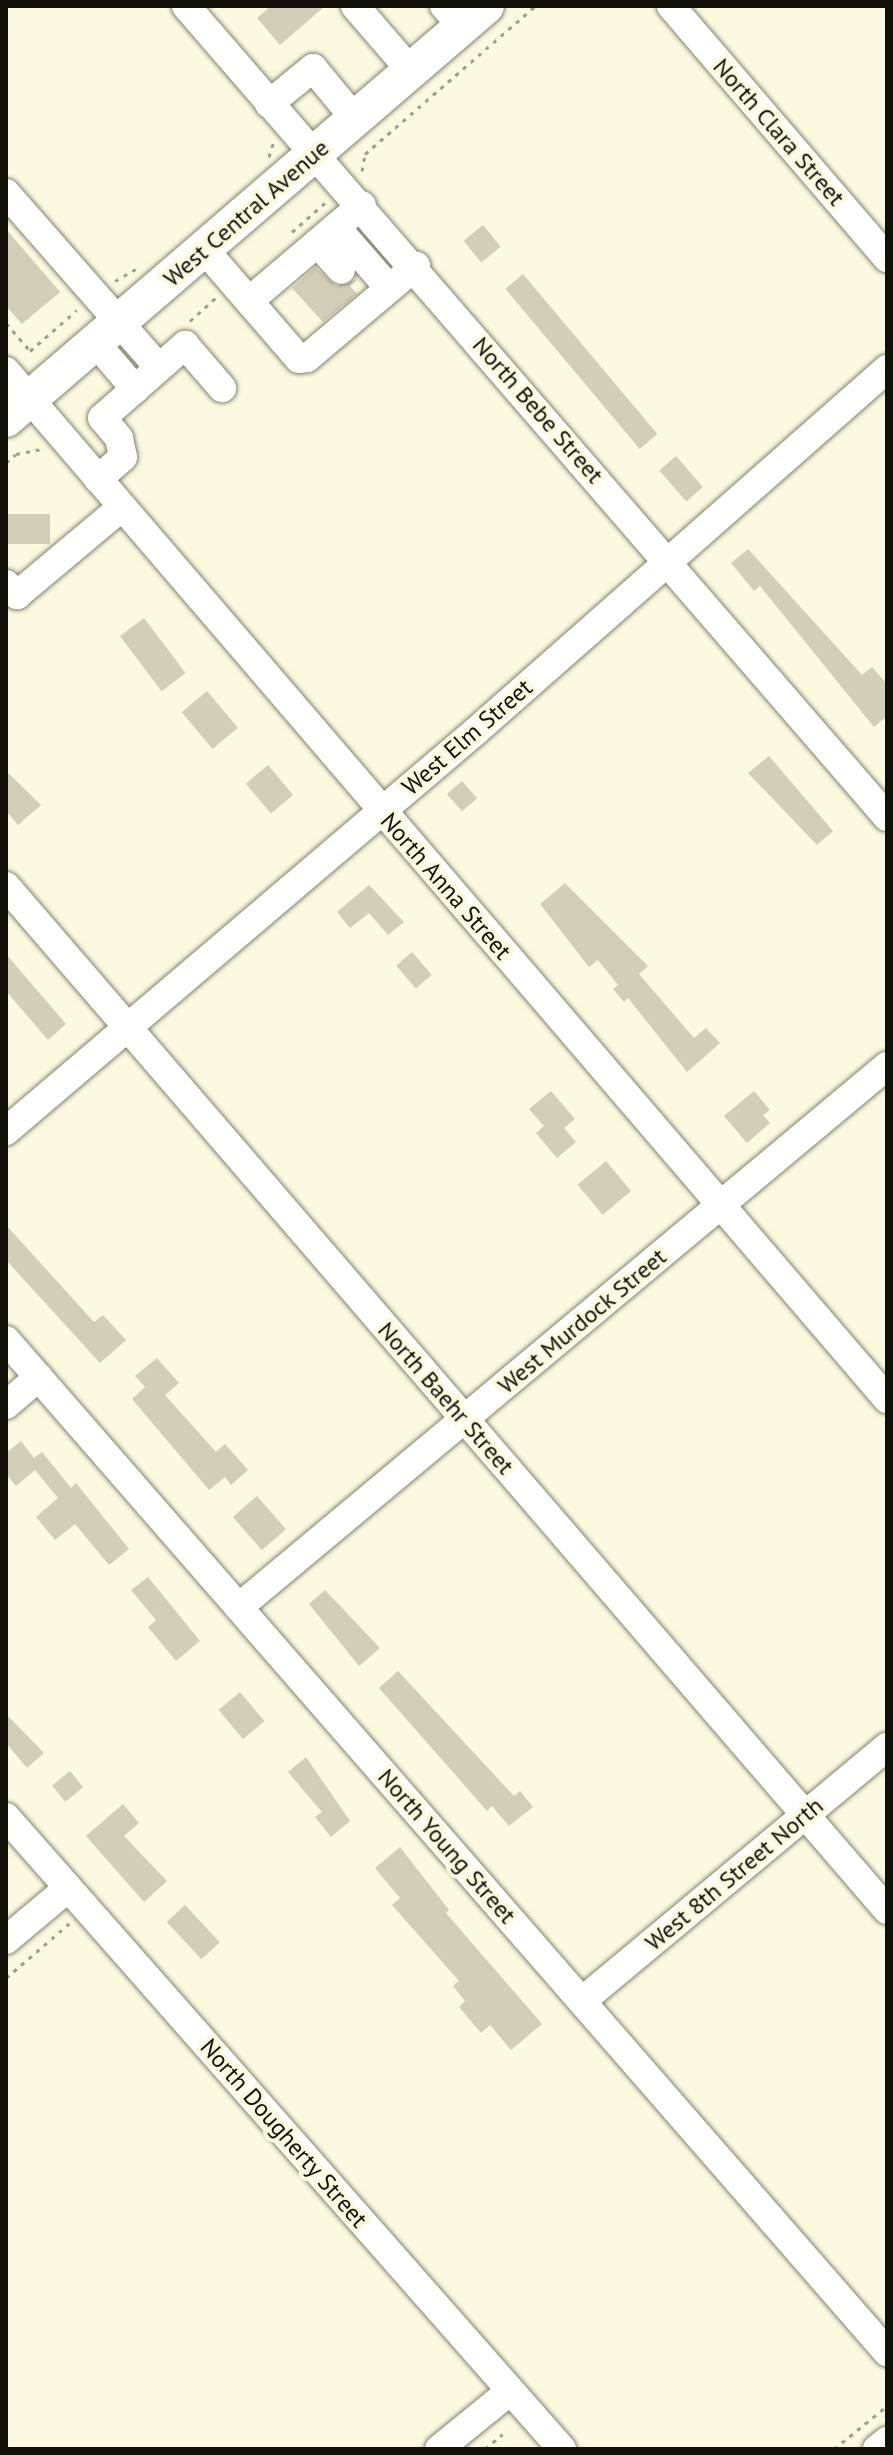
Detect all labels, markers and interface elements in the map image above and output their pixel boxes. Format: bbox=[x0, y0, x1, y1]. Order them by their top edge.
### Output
street label: North Clara Street bbox=[707, 52, 851, 212]
street label: West Central Avenue bbox=[157, 133, 335, 293]
street label: North Bebe Street bbox=[467, 331, 609, 489]
street label: West Elm Street bbox=[396, 673, 538, 801]
street label: North Anna Street bbox=[374, 807, 518, 965]
street label: West Murdock Street bbox=[492, 1242, 672, 1400]
street label: North Baehr Street bbox=[372, 1316, 520, 1480]
street label: North Young Street bbox=[372, 1762, 522, 1930]
street label: West 8th Street North bbox=[639, 1791, 829, 1957]
street label: North Dougherty Street bbox=[194, 2033, 374, 2233]

